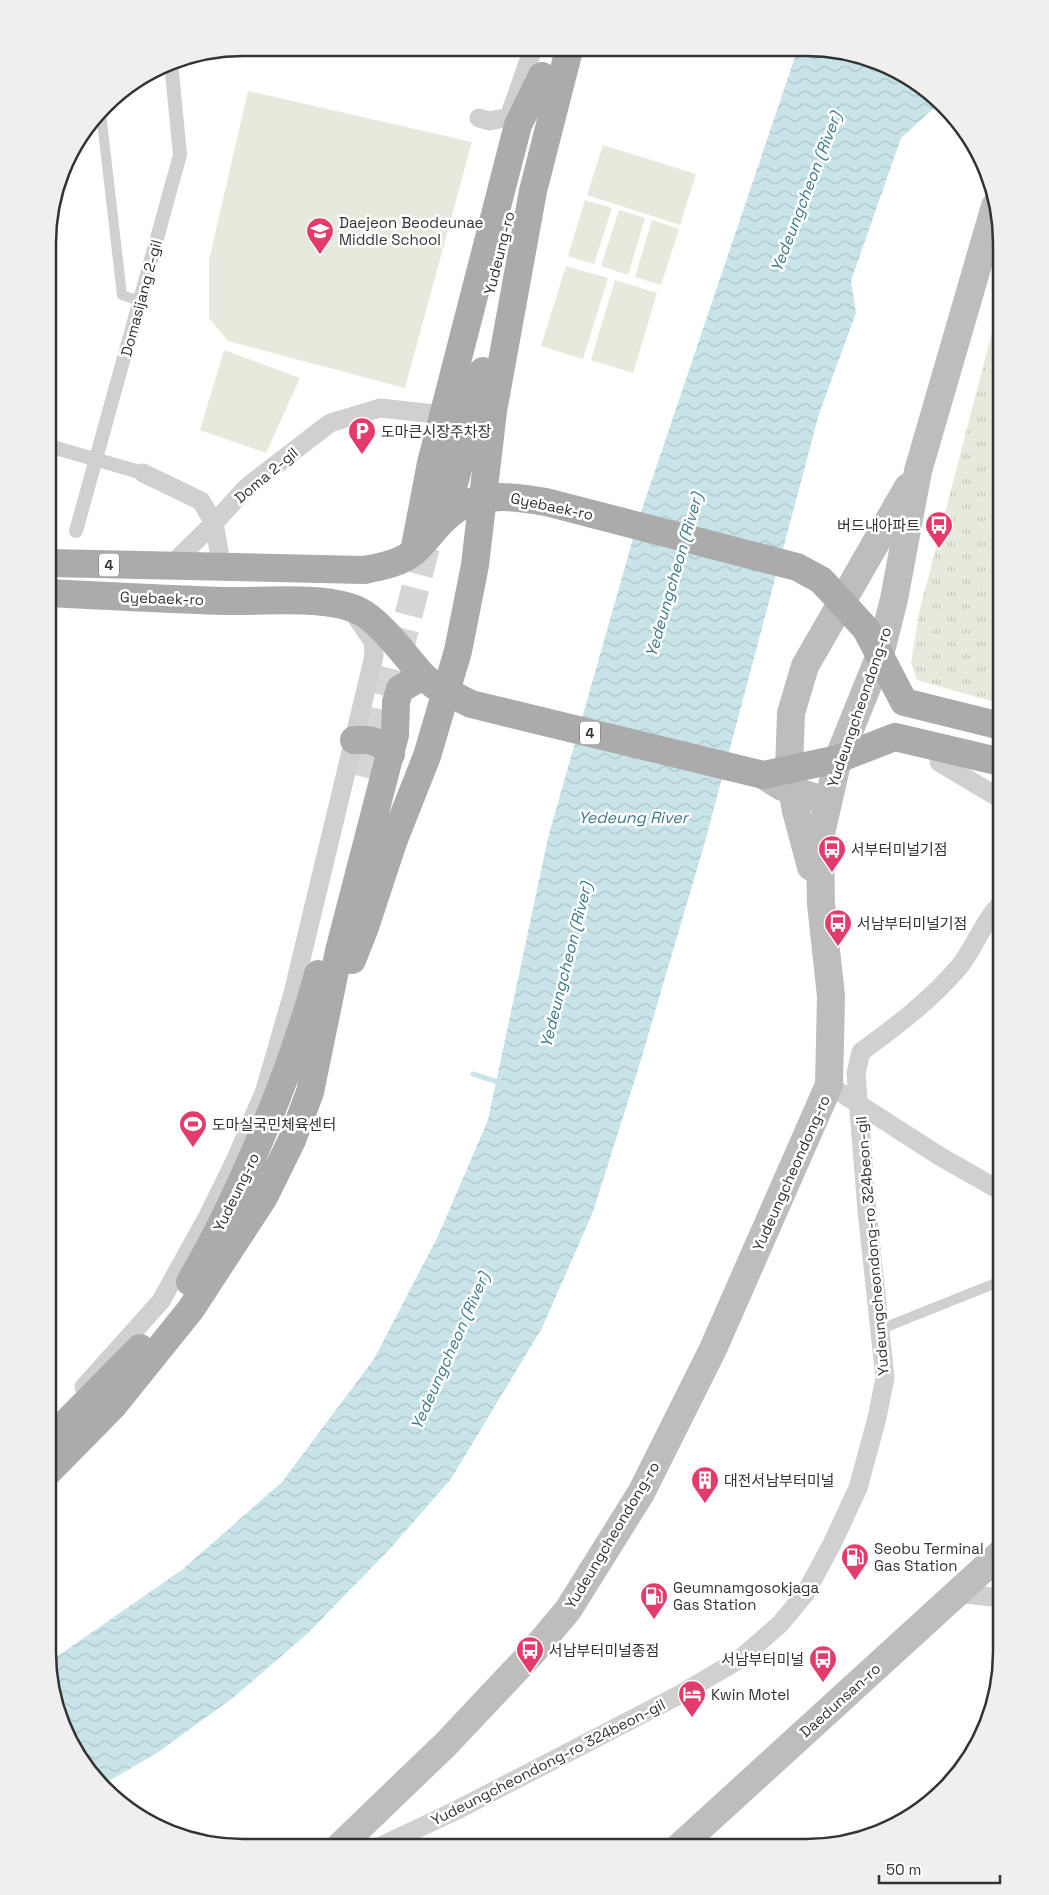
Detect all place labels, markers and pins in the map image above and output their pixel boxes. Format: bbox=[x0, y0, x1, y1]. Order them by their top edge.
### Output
place label: Daejeon Beodeunae Middle School bbox=[339, 213, 484, 249]
school or university icon: Daejeon Beodeunae Middle School bbox=[305, 216, 335, 255]
parking icon: 도마큰시장주차장 bbox=[347, 416, 377, 455]
place label: 도마큰시장주차장 bbox=[381, 422, 492, 441]
bus stop icon: 버드내아파트 bbox=[924, 510, 954, 549]
place label: 버드내아파트 bbox=[837, 516, 920, 535]
bus stop icon: 서부터미널기점 bbox=[817, 834, 847, 873]
place label: 서부터미널기점 bbox=[851, 840, 948, 859]
bus stop icon: 서남부터미널기점 bbox=[823, 908, 853, 947]
place label: 서남부터미널기점 bbox=[857, 914, 967, 933]
sports icon: 도마실국민체육센터 bbox=[178, 1109, 208, 1148]
place label: 도마실국민체육센터 bbox=[212, 1115, 336, 1134]
building icon: 대전서남부터미널 bbox=[690, 1465, 720, 1504]
place label: 대전서남부터미널 bbox=[724, 1471, 834, 1490]
place label: Seobu Terminal Gas Station bbox=[874, 1539, 984, 1575]
fuel station icon: Seobu Terminal Gas Station bbox=[840, 1542, 870, 1581]
place label: Geumnamgosokjaga Gas Station bbox=[673, 1578, 819, 1614]
fuel station icon: Geumnamgosokjaga Gas Station bbox=[639, 1581, 669, 1620]
bus stop icon: 서남부터미널종점 bbox=[515, 1635, 545, 1674]
place label: 서남부터미널종점 bbox=[549, 1641, 659, 1660]
bus stop icon: 서남부터미널 bbox=[808, 1644, 838, 1683]
place label: 서남부터미널 bbox=[721, 1650, 804, 1669]
hotel icon: Kwin Motel bbox=[677, 1679, 707, 1718]
place label: Kwin Motel bbox=[711, 1685, 790, 1704]

